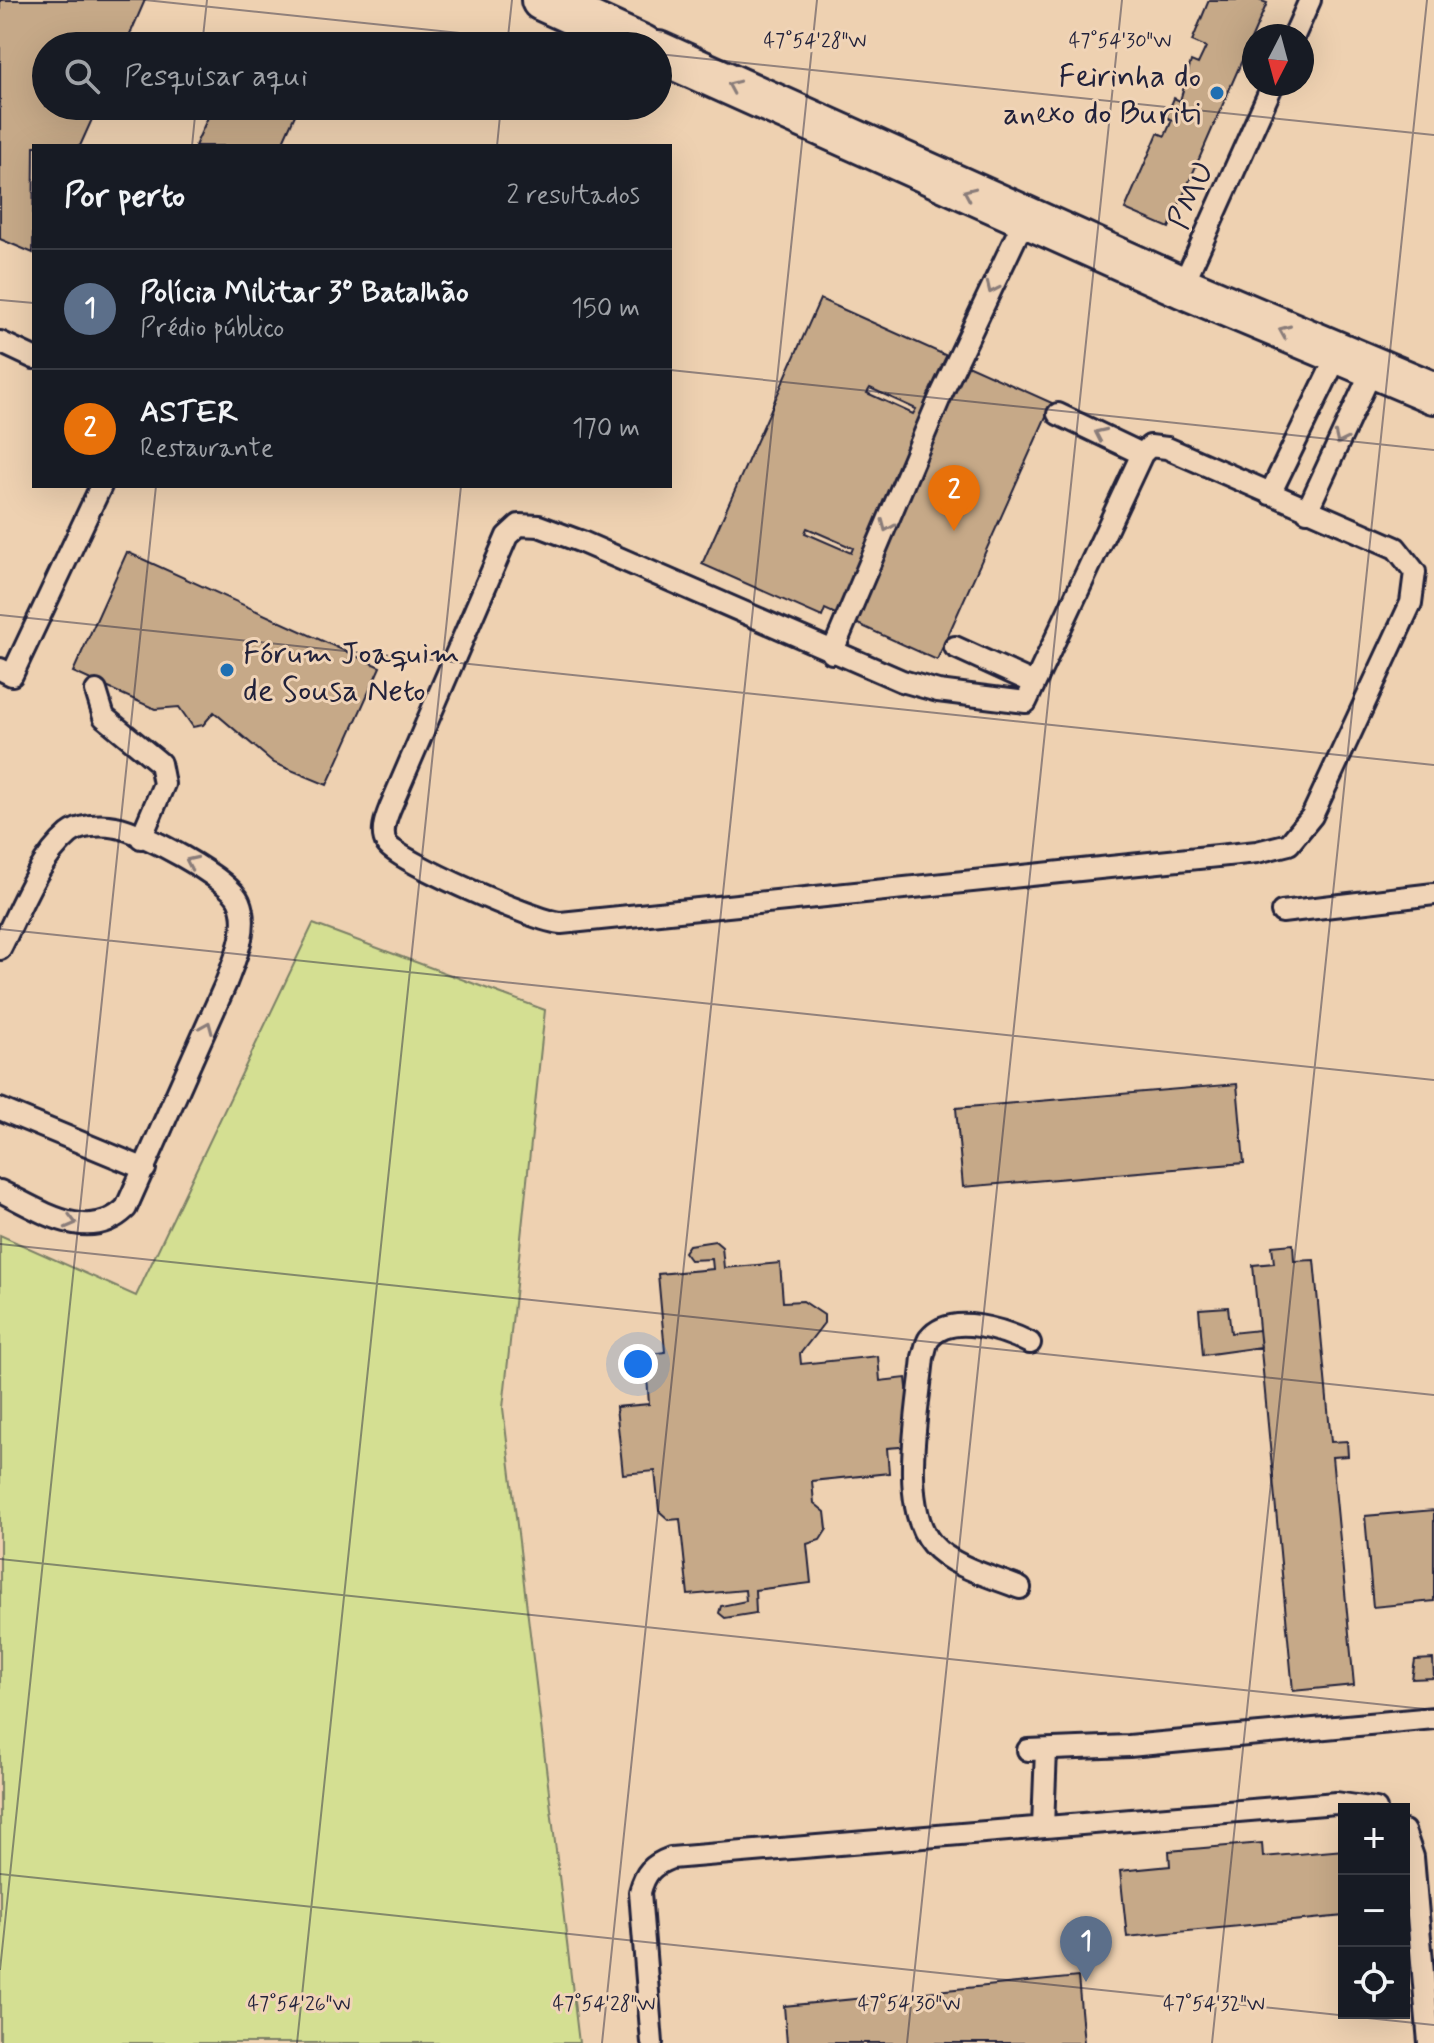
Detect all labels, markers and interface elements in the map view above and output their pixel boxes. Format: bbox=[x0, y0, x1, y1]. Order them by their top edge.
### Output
north arrow bbox=[1242, 24, 1314, 96]
text: 47°54'28"W bbox=[763, 28, 867, 55]
text: 47°54'30"W bbox=[1069, 28, 1171, 55]
search box bbox=[32, 32, 672, 120]
icon: search bbox=[60, 54, 104, 98]
place label: Feirinha do anexo do Buriti bbox=[1003, 56, 1201, 135]
text: Pesquisar aqui bbox=[124, 57, 308, 96]
one-way arrow bbox=[726, 80, 741, 96]
marker: Feirinha do anexo do Buriti bbox=[1208, 84, 1226, 102]
street label: PMU bbox=[1158, 155, 1225, 236]
text: Por perto bbox=[64, 174, 185, 219]
text: 2 resultados bbox=[507, 179, 640, 213]
one-way arrow bbox=[963, 187, 978, 203]
text: Polícia Militar 3º Batalhão bbox=[140, 273, 469, 312]
one-way arrow bbox=[986, 280, 1002, 295]
text: 1 bbox=[84, 292, 96, 326]
text: 150 m bbox=[571, 292, 640, 326]
text: Prédio público bbox=[140, 312, 284, 346]
one-way arrow bbox=[1278, 325, 1293, 341]
text: ASTER bbox=[140, 393, 238, 432]
text: 2 bbox=[84, 412, 96, 446]
text: 170 m bbox=[572, 412, 640, 446]
one-way arrow bbox=[1094, 428, 1108, 444]
one-way arrow bbox=[1334, 431, 1350, 445]
text: Restaurante bbox=[140, 432, 274, 466]
pin: 2 bbox=[928, 465, 980, 531]
one-way arrow bbox=[880, 518, 896, 532]
place label: Fórum Joaquim de Sousa Neto bbox=[243, 633, 460, 712]
marker: Fórum Joaquim de Sousa Neto bbox=[218, 661, 236, 679]
one-way arrow bbox=[185, 856, 200, 872]
one-way arrow bbox=[197, 1020, 213, 1035]
one-way arrow bbox=[64, 1212, 78, 1229]
your location bbox=[618, 1344, 658, 1384]
map controls bbox=[1338, 1803, 1410, 2019]
button: + bbox=[1338, 1803, 1410, 1875]
button: − bbox=[1338, 1875, 1410, 1947]
pin: 1 bbox=[1060, 1916, 1112, 1982]
button: locate bbox=[1338, 1947, 1410, 2019]
text: 47°54'26"W bbox=[247, 1991, 351, 2018]
text: 47°54'28"W bbox=[552, 1991, 656, 2018]
text: 47°54'30"W bbox=[858, 1991, 960, 2018]
text: 47°54'32"W bbox=[1163, 1991, 1265, 2018]

